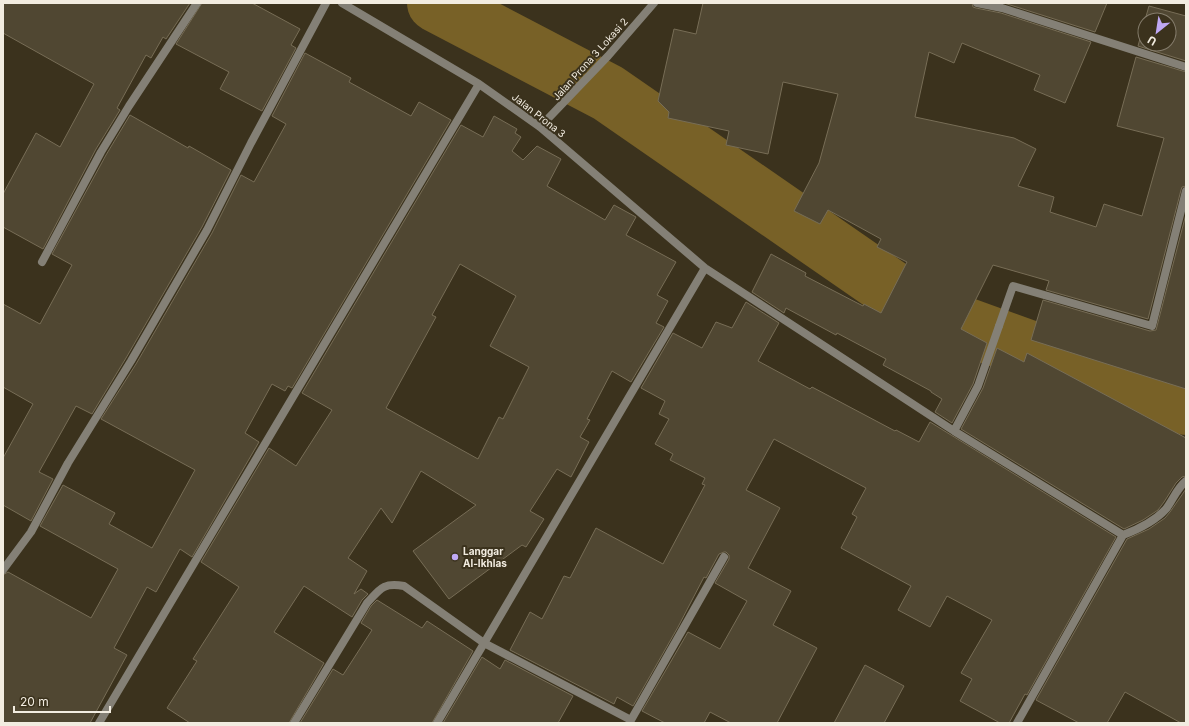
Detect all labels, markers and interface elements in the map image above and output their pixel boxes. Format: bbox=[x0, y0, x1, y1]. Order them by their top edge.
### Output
north arrow bbox=[1137, 12, 1177, 52]
street label: Jalan Prona 3 Lokasi 2 bbox=[550, 15, 630, 103]
text: U bbox=[1145, 33, 1159, 49]
street label: Jalan Prona 3 bbox=[510, 90, 568, 140]
place label: Langgar Al-Ikhlas bbox=[463, 545, 507, 569]
marker: Langgar Al-Ikhlas bbox=[450, 552, 460, 562]
scale bar bbox=[14, 688, 110, 714]
text: 20 m bbox=[20, 694, 49, 709]

